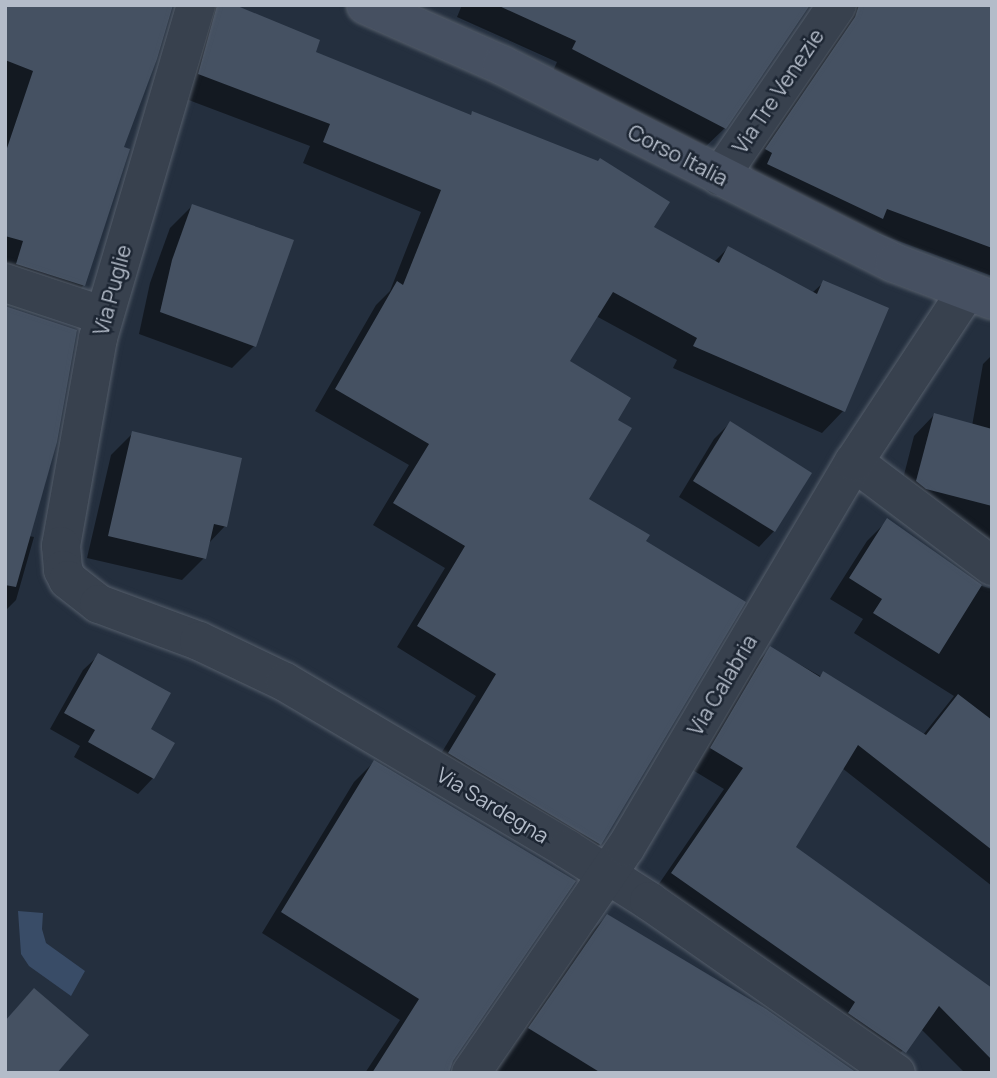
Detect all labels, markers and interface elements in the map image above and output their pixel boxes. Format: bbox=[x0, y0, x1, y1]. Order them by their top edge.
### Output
street label: Via Tre Venezie bbox=[727, 24, 829, 158]
street label: Corso Italia bbox=[624, 119, 732, 191]
street label: Via Puglie bbox=[88, 242, 136, 338]
street label: Via Calabria bbox=[682, 630, 762, 740]
street label: Via Sardegna bbox=[432, 762, 554, 848]

